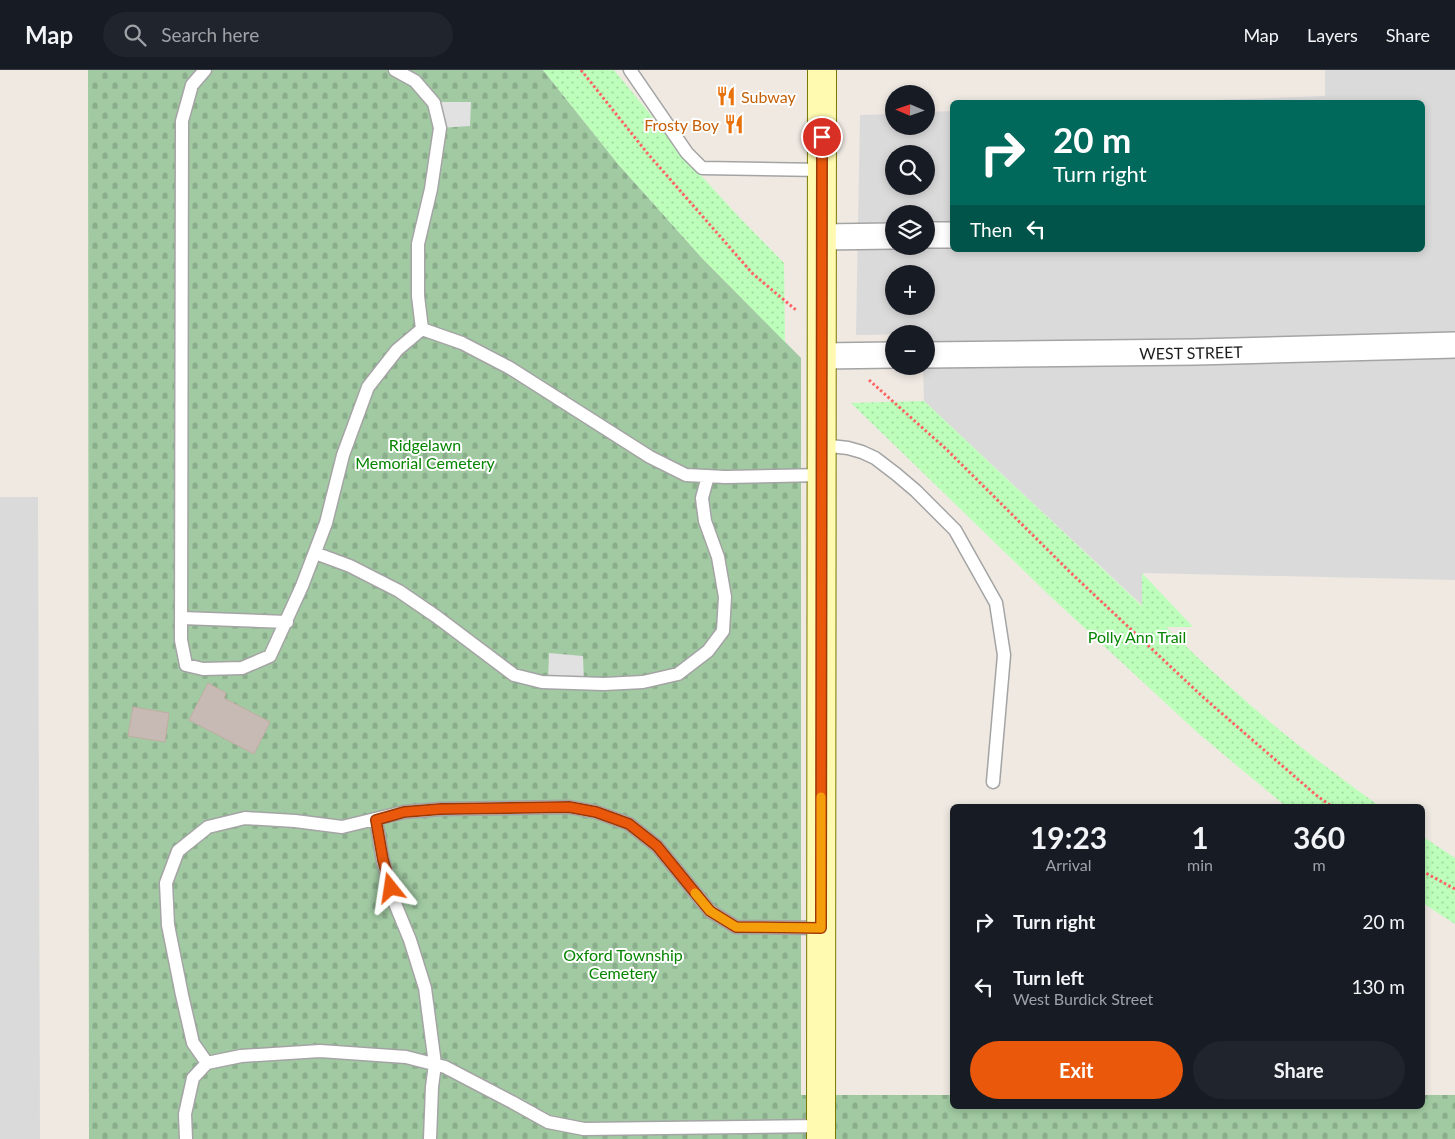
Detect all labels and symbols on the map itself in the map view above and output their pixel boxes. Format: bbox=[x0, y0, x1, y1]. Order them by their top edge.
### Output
restaurant icon: Subway bbox=[715, 85, 737, 107]
north arrow bbox=[885, 85, 935, 135]
place label: Subway bbox=[741, 87, 797, 106]
restaurant icon: Frosty Boy bbox=[723, 113, 745, 135]
place label: Frosty Boy bbox=[644, 115, 720, 134]
pin bbox=[801, 116, 843, 158]
street label: WEST STREET bbox=[1139, 341, 1244, 362]
park label: Ridgelawn Memorial Cemetery bbox=[355, 435, 496, 472]
park label: Polly Ann Trail bbox=[1088, 627, 1186, 646]
position arrow bbox=[364, 861, 416, 913]
park label: Oxford Township Cemetery bbox=[563, 945, 683, 982]

